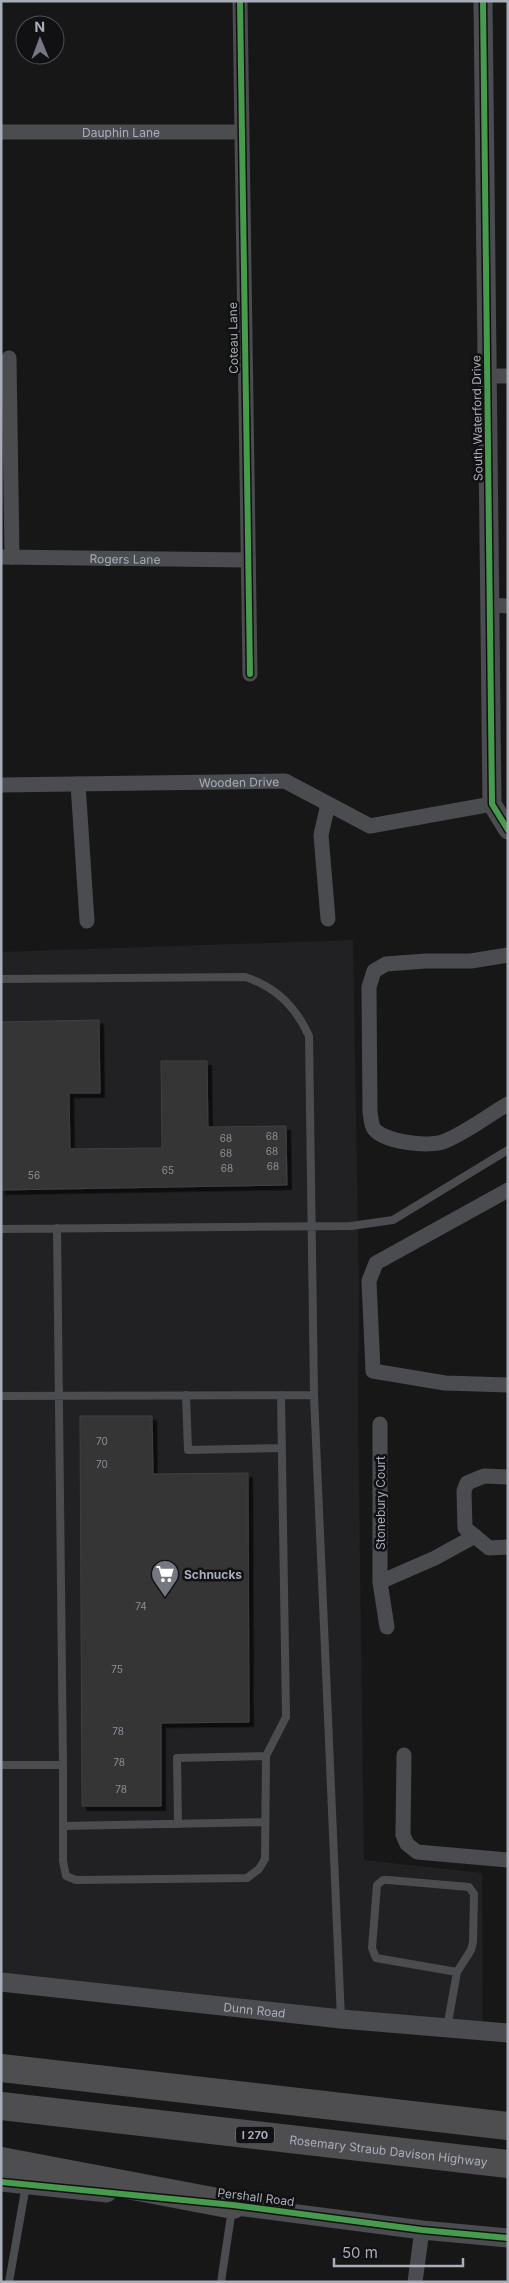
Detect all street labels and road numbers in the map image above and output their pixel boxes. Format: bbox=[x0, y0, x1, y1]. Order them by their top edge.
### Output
street label: Dauphin Lane bbox=[82, 125, 160, 140]
street label: Coteau Lane bbox=[225, 302, 241, 374]
street label: South Waterford Drive bbox=[468, 355, 486, 481]
street label: Rogers Lane bbox=[89, 551, 161, 566]
street label: Wooden Drive bbox=[199, 774, 279, 790]
street label: Stonebury Court bbox=[373, 1456, 388, 1550]
street label: Dunn Road bbox=[223, 1999, 286, 2020]
road number: I 270 bbox=[236, 2126, 274, 2144]
street label: Rosemary Straub Davison Highway bbox=[289, 2132, 489, 2169]
street label: Pershall Road bbox=[217, 2185, 295, 2209]

